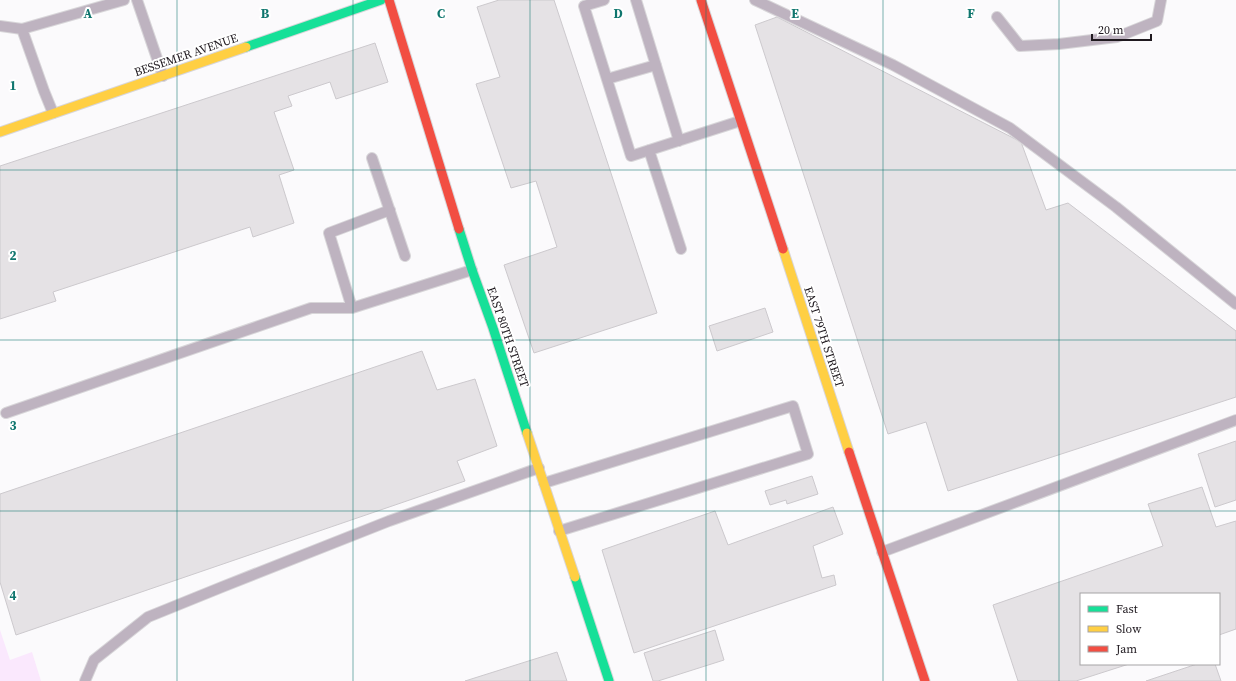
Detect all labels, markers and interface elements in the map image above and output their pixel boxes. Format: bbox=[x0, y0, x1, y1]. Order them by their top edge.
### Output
text: A bbox=[84, 5, 93, 22]
text: B bbox=[261, 5, 270, 22]
text: C bbox=[437, 5, 445, 22]
text: D bbox=[613, 5, 623, 22]
text: E bbox=[791, 5, 799, 22]
text: F bbox=[967, 5, 975, 22]
scale bar bbox=[1092, 16, 1151, 42]
text: 20 m bbox=[1098, 22, 1124, 38]
street label: BESSEMER AVENUE bbox=[132, 30, 240, 80]
text: 1 bbox=[9, 77, 17, 94]
text: 2 bbox=[9, 247, 17, 264]
street label: EAST 79TH STREET bbox=[800, 284, 848, 390]
street label: EAST 80TH STREET bbox=[483, 285, 533, 390]
text: 3 bbox=[9, 417, 17, 434]
text: 4 bbox=[9, 587, 17, 604]
legend bbox=[1080, 593, 1220, 665]
text: Fast bbox=[1116, 601, 1138, 617]
text: Slow bbox=[1116, 621, 1142, 637]
text: Jam bbox=[1115, 641, 1137, 657]

